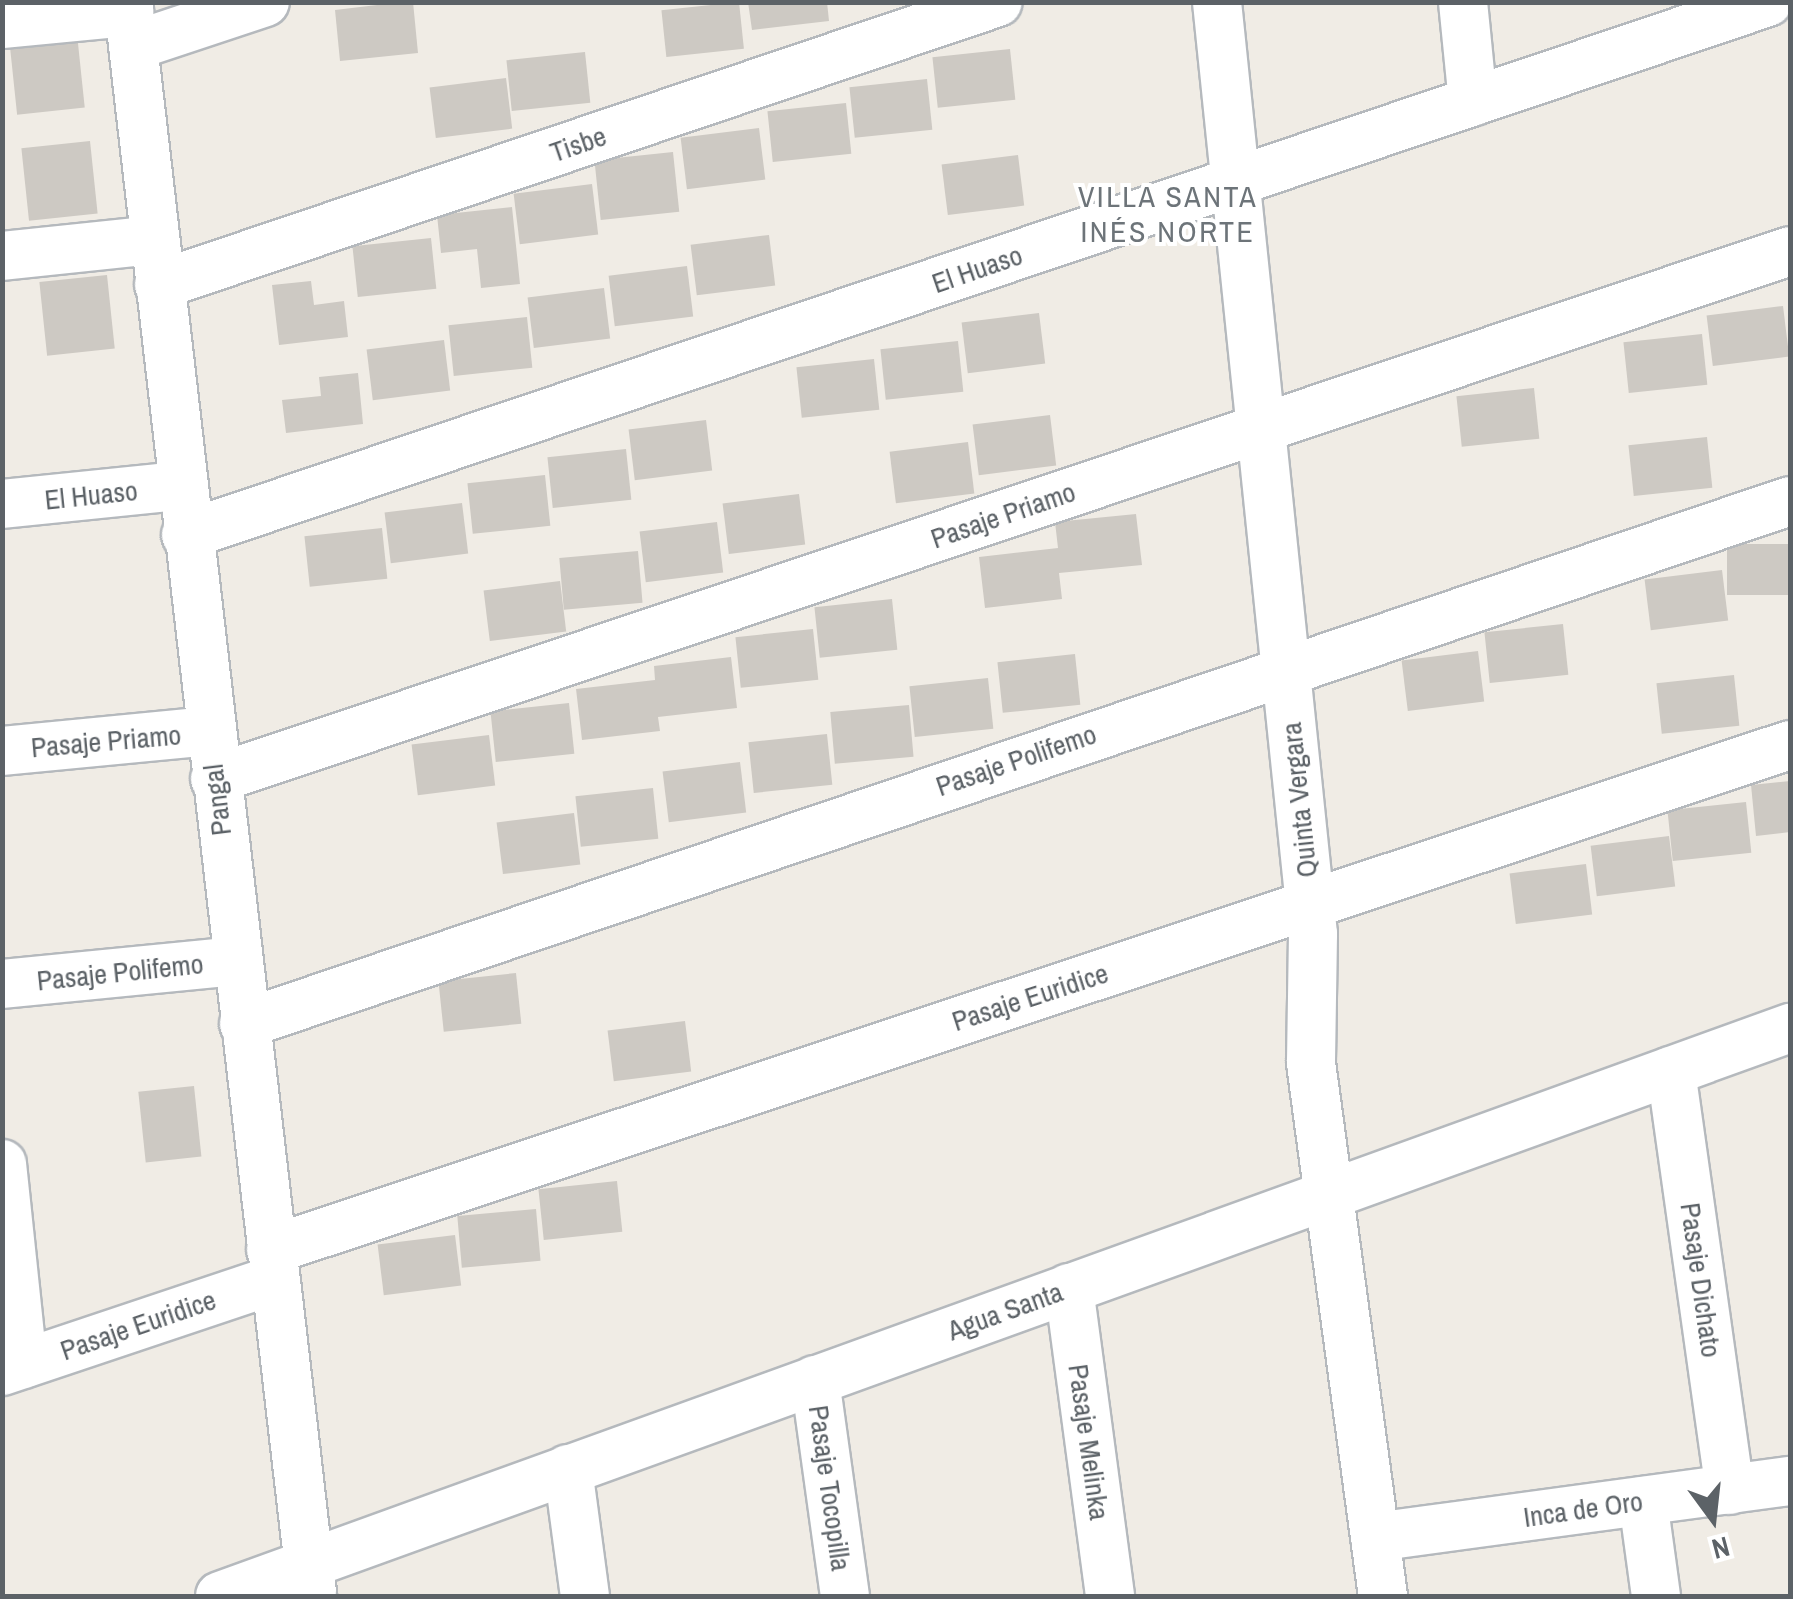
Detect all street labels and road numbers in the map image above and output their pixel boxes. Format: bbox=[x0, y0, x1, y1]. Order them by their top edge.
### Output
street label: Tisbe bbox=[546, 119, 610, 169]
street label: El Huaso bbox=[927, 238, 1027, 300]
street label: El Huaso bbox=[43, 473, 139, 517]
street label: Pasaje Priamo bbox=[926, 475, 1080, 555]
street label: Pasaje Polifemo bbox=[931, 717, 1101, 803]
street label: Pasaje Priamo bbox=[30, 718, 182, 764]
street label: Quinta Vergara bbox=[1274, 721, 1324, 879]
street label: Pangal bbox=[196, 762, 238, 838]
street label: Pasaje Polifemo bbox=[35, 947, 205, 997]
street label: Pasaje Euridice bbox=[948, 956, 1112, 1038]
street label: Pasaje Dichato bbox=[1674, 1201, 1728, 1359]
street label: Agua Santa bbox=[943, 1275, 1067, 1347]
street label: Pasaje Euridice bbox=[56, 1283, 220, 1367]
street label: Pasaje Melinka bbox=[1061, 1362, 1117, 1522]
street label: Pasaje Tocopilla bbox=[802, 1403, 858, 1573]
street label: Inca de Oro bbox=[1521, 1484, 1645, 1534]

